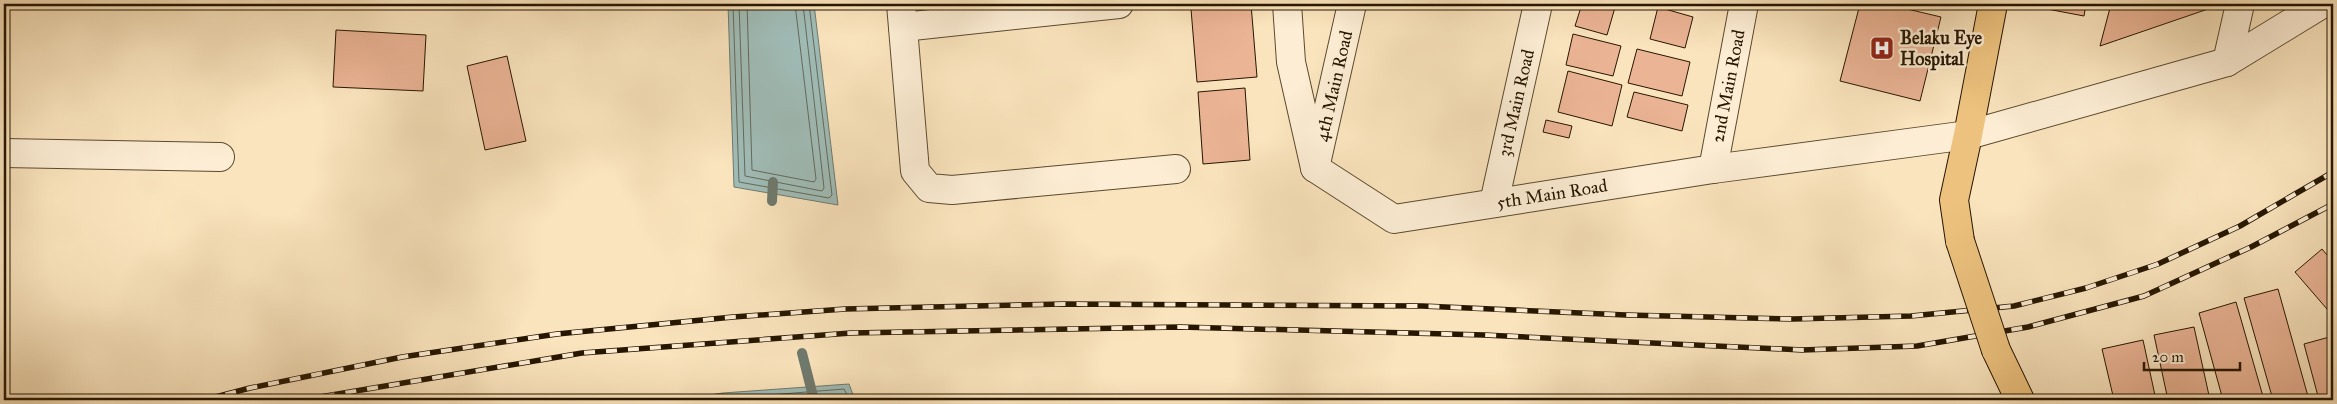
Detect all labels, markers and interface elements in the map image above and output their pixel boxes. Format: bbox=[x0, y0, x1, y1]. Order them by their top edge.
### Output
place label: Belaku Eye Hospital bbox=[1900, 27, 1983, 71]
street label: 4th Main Road bbox=[1311, 28, 1357, 144]
street label: 2nd Main Road bbox=[1706, 28, 1750, 144]
hospital icon: Belaku Eye Hospital bbox=[1869, 35, 1895, 61]
street label: 3rd Main Road bbox=[1493, 47, 1539, 159]
street label: 5th Main Road bbox=[1495, 174, 1609, 214]
scale bar bbox=[2144, 339, 2241, 371]
text: 20 m bbox=[2152, 348, 2184, 366]

